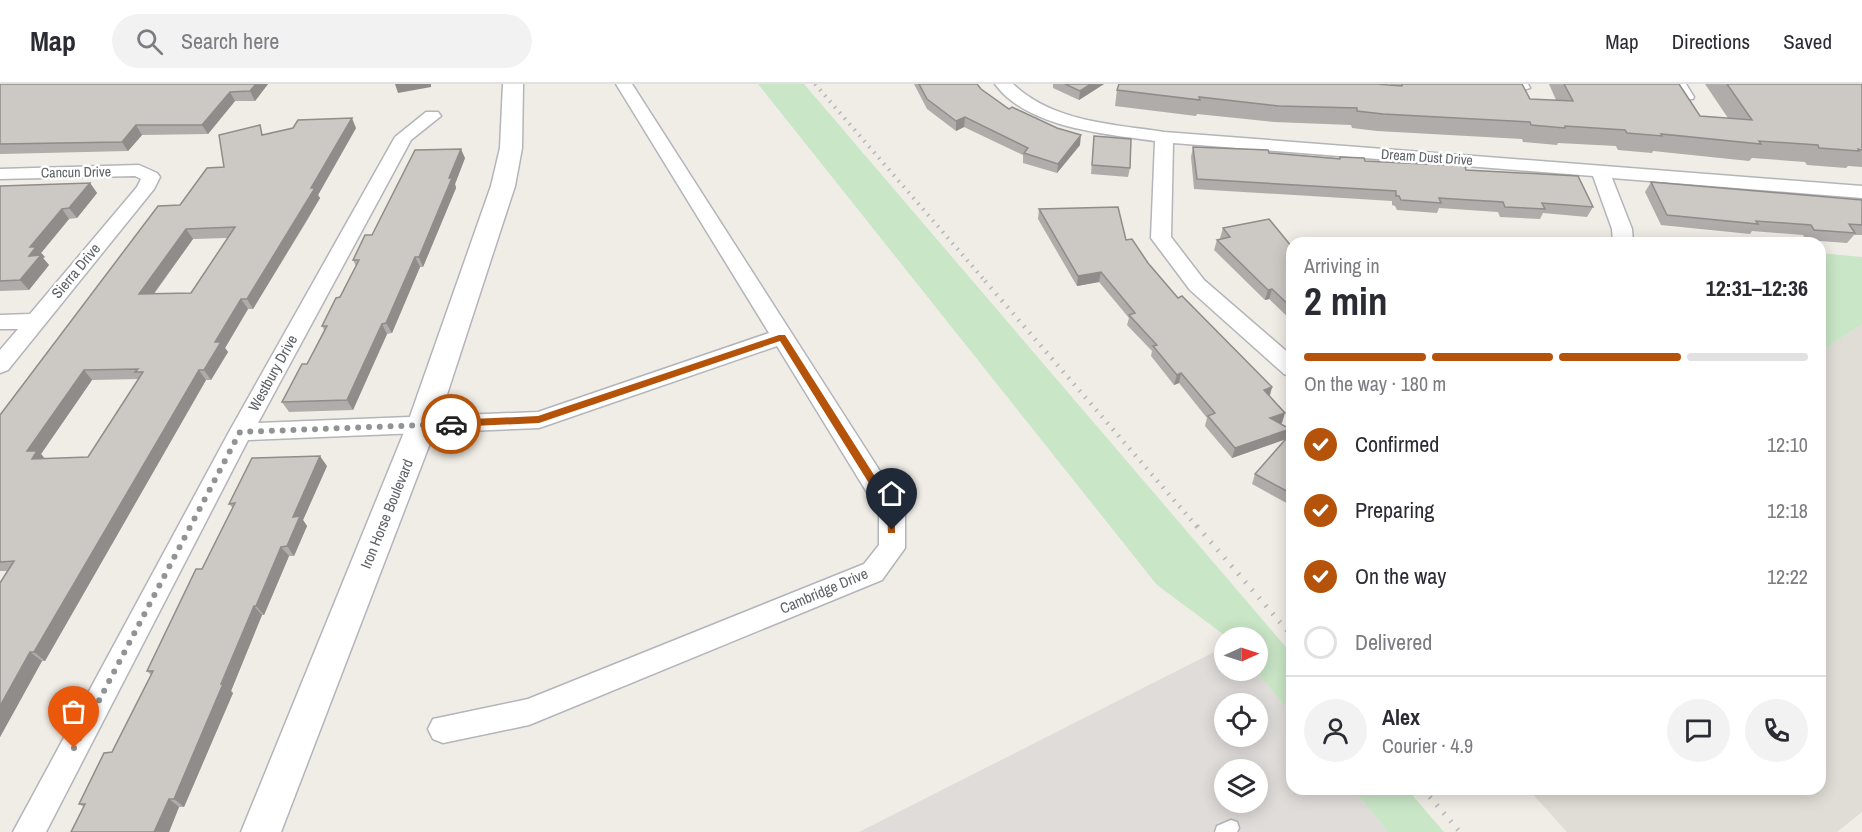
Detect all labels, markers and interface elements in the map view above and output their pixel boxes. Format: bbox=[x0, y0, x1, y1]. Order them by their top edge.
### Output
search box bbox=[112, 14, 532, 68]
text: Map bbox=[30, 22, 76, 60]
icon: search bbox=[133, 25, 166, 58]
text: Search here bbox=[181, 26, 279, 56]
text: Map bbox=[1605, 27, 1639, 56]
text: Directions bbox=[1672, 27, 1750, 56]
text: Saved bbox=[1783, 27, 1832, 56]
street label: Dream Dust Drive bbox=[1381, 145, 1473, 169]
street label: Cancun Drive bbox=[41, 162, 111, 182]
street label: Sierra Drive bbox=[46, 238, 105, 303]
text: Arriving in bbox=[1304, 252, 1380, 279]
text: 12:31–12:36 bbox=[1706, 273, 1808, 303]
text: 2 min bbox=[1304, 275, 1388, 327]
street label: Westbury Drive bbox=[243, 331, 302, 415]
text: On the way · 180 m bbox=[1304, 370, 1446, 397]
courier bbox=[421, 394, 481, 454]
icon: car bbox=[435, 408, 468, 441]
icon: check bbox=[1304, 428, 1337, 461]
text: Confirmed bbox=[1355, 429, 1439, 459]
text: 12:10 bbox=[1767, 431, 1808, 458]
street label: Iron Horse Boulevard bbox=[355, 456, 418, 572]
pin bbox=[866, 468, 917, 530]
icon: home bbox=[875, 477, 908, 510]
icon: check bbox=[1304, 494, 1337, 527]
text: Preparing bbox=[1355, 495, 1434, 525]
text: 12:18 bbox=[1767, 497, 1808, 524]
icon: check bbox=[1304, 560, 1337, 593]
text: On the way bbox=[1355, 561, 1446, 591]
street label: Cambridge Drive bbox=[777, 563, 871, 619]
text: 12:22 bbox=[1767, 563, 1808, 590]
north arrow bbox=[1214, 627, 1268, 681]
map controls bbox=[1214, 627, 1268, 813]
text: Delivered bbox=[1355, 627, 1432, 657]
pin bbox=[48, 686, 99, 748]
button: locate bbox=[1214, 693, 1268, 747]
icon: bag bbox=[57, 695, 90, 728]
button: person bbox=[1304, 699, 1367, 762]
button: chat bbox=[1667, 699, 1730, 762]
button: phone bbox=[1745, 699, 1808, 762]
text: Alex bbox=[1382, 702, 1420, 732]
text: Courier · 4.9 bbox=[1382, 732, 1473, 759]
button: layers bbox=[1214, 759, 1268, 813]

